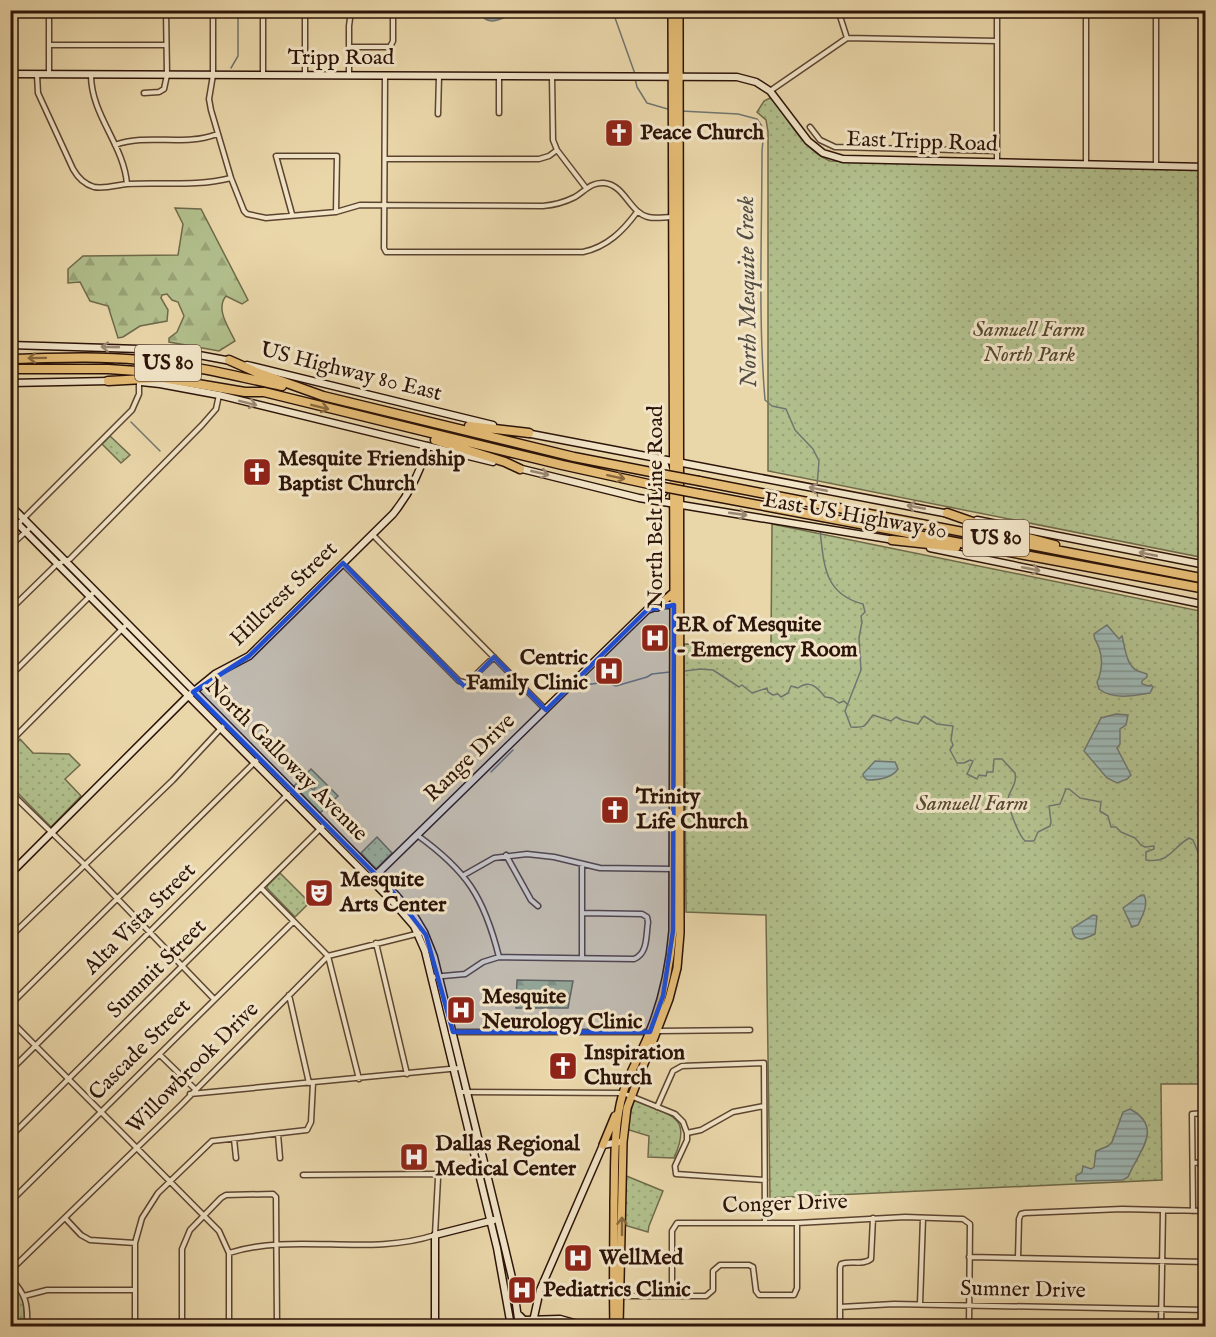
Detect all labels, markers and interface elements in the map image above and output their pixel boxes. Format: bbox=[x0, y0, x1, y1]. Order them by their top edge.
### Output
street label: Tripp Road bbox=[288, 44, 395, 72]
church icon: Peace Church bbox=[603, 117, 635, 149]
place label: Peace Church bbox=[640, 119, 765, 147]
street label: East Tripp Road bbox=[846, 125, 998, 159]
water label: North Mesquite Creek bbox=[731, 195, 765, 388]
park label: Samuell Farm North Park bbox=[973, 316, 1085, 369]
street label: US Highway 80 East bbox=[257, 336, 445, 408]
one-way arrow bbox=[100, 342, 120, 353]
road number: US 80 bbox=[135, 345, 201, 381]
one-way arrow bbox=[28, 352, 48, 364]
one-way arrow bbox=[239, 397, 258, 409]
one-way arrow bbox=[310, 401, 329, 413]
street label: North Belt Line Road bbox=[642, 405, 670, 609]
place label: Mesquite Friendship Baptist Church bbox=[278, 445, 465, 498]
church icon: Mesquite Friendship Baptist Church bbox=[241, 456, 273, 488]
one-way arrow bbox=[530, 468, 549, 480]
one-way arrow bbox=[605, 472, 625, 483]
one-way arrow bbox=[809, 483, 828, 494]
street label: East US Highway 80 bbox=[761, 486, 949, 546]
one-way arrow bbox=[906, 501, 926, 512]
one-way arrow bbox=[728, 509, 748, 520]
road number: US 80 bbox=[963, 520, 1029, 556]
street label: Hillcrest Street bbox=[224, 535, 344, 652]
one-way arrow bbox=[1139, 548, 1158, 559]
one-way arrow bbox=[1021, 564, 1040, 575]
place label: ER of Mesquite - Emergency Room bbox=[676, 611, 858, 664]
hospital icon: ER of Mesquite - Emergency Room bbox=[639, 622, 671, 654]
place label: Centric Family Clinic bbox=[466, 644, 589, 697]
hospital icon: Centric Family Clinic bbox=[593, 655, 625, 687]
street label: North Galloway Avenue bbox=[199, 673, 373, 847]
street label: Range Drive bbox=[419, 708, 521, 808]
place label: Trinity Life Church bbox=[635, 783, 749, 836]
park label: Samuell Farm bbox=[916, 790, 1028, 818]
church icon: Trinity Life Church bbox=[599, 794, 631, 826]
street label: Alta Vista Street bbox=[77, 857, 202, 982]
place label: Mesquite Arts Center bbox=[339, 866, 447, 919]
theatre icon: Mesquite Arts Center bbox=[303, 877, 335, 909]
street label: Summit Street bbox=[101, 913, 213, 1025]
place label: Mesquite Neurology Clinic bbox=[481, 983, 643, 1036]
street label: Cascade Street bbox=[83, 993, 197, 1107]
hospital icon: Mesquite Neurology Clinic bbox=[445, 994, 477, 1026]
street label: Willowbrook Drive bbox=[121, 996, 265, 1140]
place label: Inspiration Church bbox=[584, 1039, 685, 1092]
church icon: Inspiration Church bbox=[547, 1050, 579, 1082]
place label: Dallas Regional Medical Center bbox=[435, 1130, 581, 1183]
hospital icon: Dallas Regional Medical Center bbox=[398, 1141, 430, 1173]
street label: Conger Drive bbox=[722, 1188, 848, 1220]
one-way arrow bbox=[616, 1217, 628, 1237]
hospital icon: WellMed bbox=[562, 1242, 594, 1274]
place label: WellMed bbox=[598, 1244, 685, 1272]
hospital icon: Pediatrics Clinic bbox=[506, 1274, 538, 1306]
street label: Sumner Drive bbox=[960, 1275, 1086, 1305]
place label: Pediatrics Clinic bbox=[543, 1276, 691, 1304]

